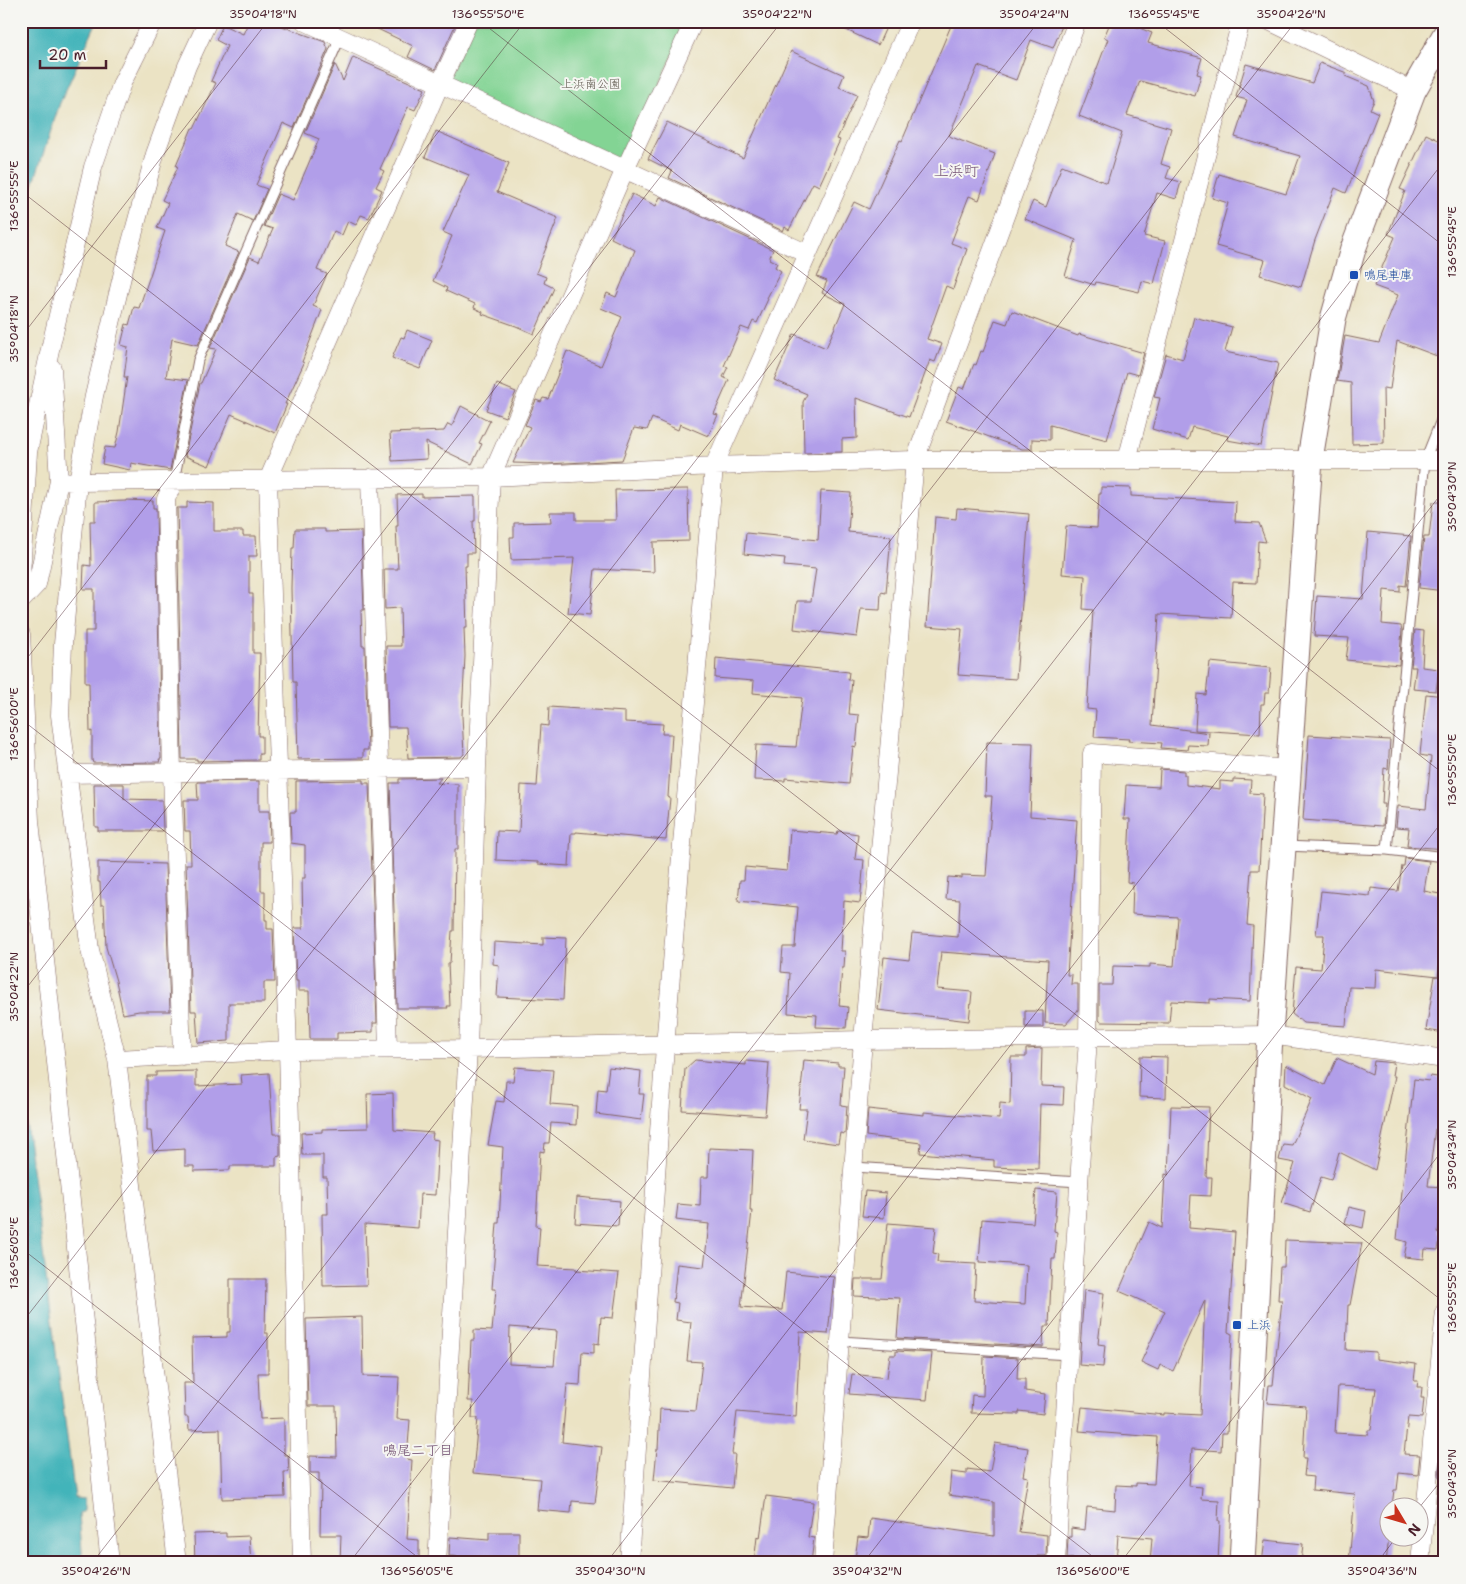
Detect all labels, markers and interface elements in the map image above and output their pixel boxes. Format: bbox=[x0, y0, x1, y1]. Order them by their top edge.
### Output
text: 35°04'18"N bbox=[229, 6, 297, 22]
text: 136°55'50"E bbox=[452, 6, 524, 22]
text: 35°04'22"N bbox=[742, 6, 812, 22]
text: 35°04'24"N bbox=[999, 6, 1069, 22]
text: 136°55'45"E bbox=[1128, 6, 1200, 22]
text: 35°04'26"N bbox=[1256, 6, 1326, 22]
scale bar bbox=[40, 38, 106, 70]
text: 20 m bbox=[48, 45, 87, 65]
park label: 上浜南公園 bbox=[561, 76, 621, 92]
text: 136°55'55"E bbox=[6, 160, 22, 232]
district label: 上浜町 bbox=[933, 161, 979, 181]
text: 136°55'45"E bbox=[1444, 206, 1460, 278]
place label: 鳴尾車庫 bbox=[1364, 267, 1412, 283]
marker: 鳴尾車庫 bbox=[1348, 269, 1360, 281]
text: 35°04'18"N bbox=[6, 295, 22, 363]
text: 35°04'30"N bbox=[1444, 461, 1460, 533]
text: 136°56'00"E bbox=[6, 687, 22, 761]
text: 136°55'50"E bbox=[1444, 734, 1460, 806]
text: 35°04'22"N bbox=[6, 952, 22, 1022]
text: 35°04'34"N bbox=[1444, 1120, 1460, 1190]
text: 136°56'05"E bbox=[6, 1217, 22, 1289]
text: 136°55'55"E bbox=[1444, 1262, 1460, 1334]
place label: 上浜 bbox=[1247, 1317, 1271, 1333]
marker: 上浜 bbox=[1231, 1319, 1243, 1331]
district label: 鳴尾二丁目 bbox=[383, 1441, 453, 1459]
text: 35°04'36"N bbox=[1444, 1449, 1460, 1519]
north arrow bbox=[1378, 1496, 1428, 1546]
text: N bbox=[1404, 1520, 1425, 1540]
text: 35°04'26"N bbox=[61, 1563, 131, 1579]
text: 136°56'05"E bbox=[381, 1563, 453, 1579]
text: 35°04'30"N bbox=[574, 1563, 646, 1579]
text: 35°04'32"N bbox=[832, 1563, 902, 1579]
text: 136°56'00"E bbox=[1056, 1563, 1130, 1579]
text: 35°04'36"N bbox=[1347, 1563, 1417, 1579]

